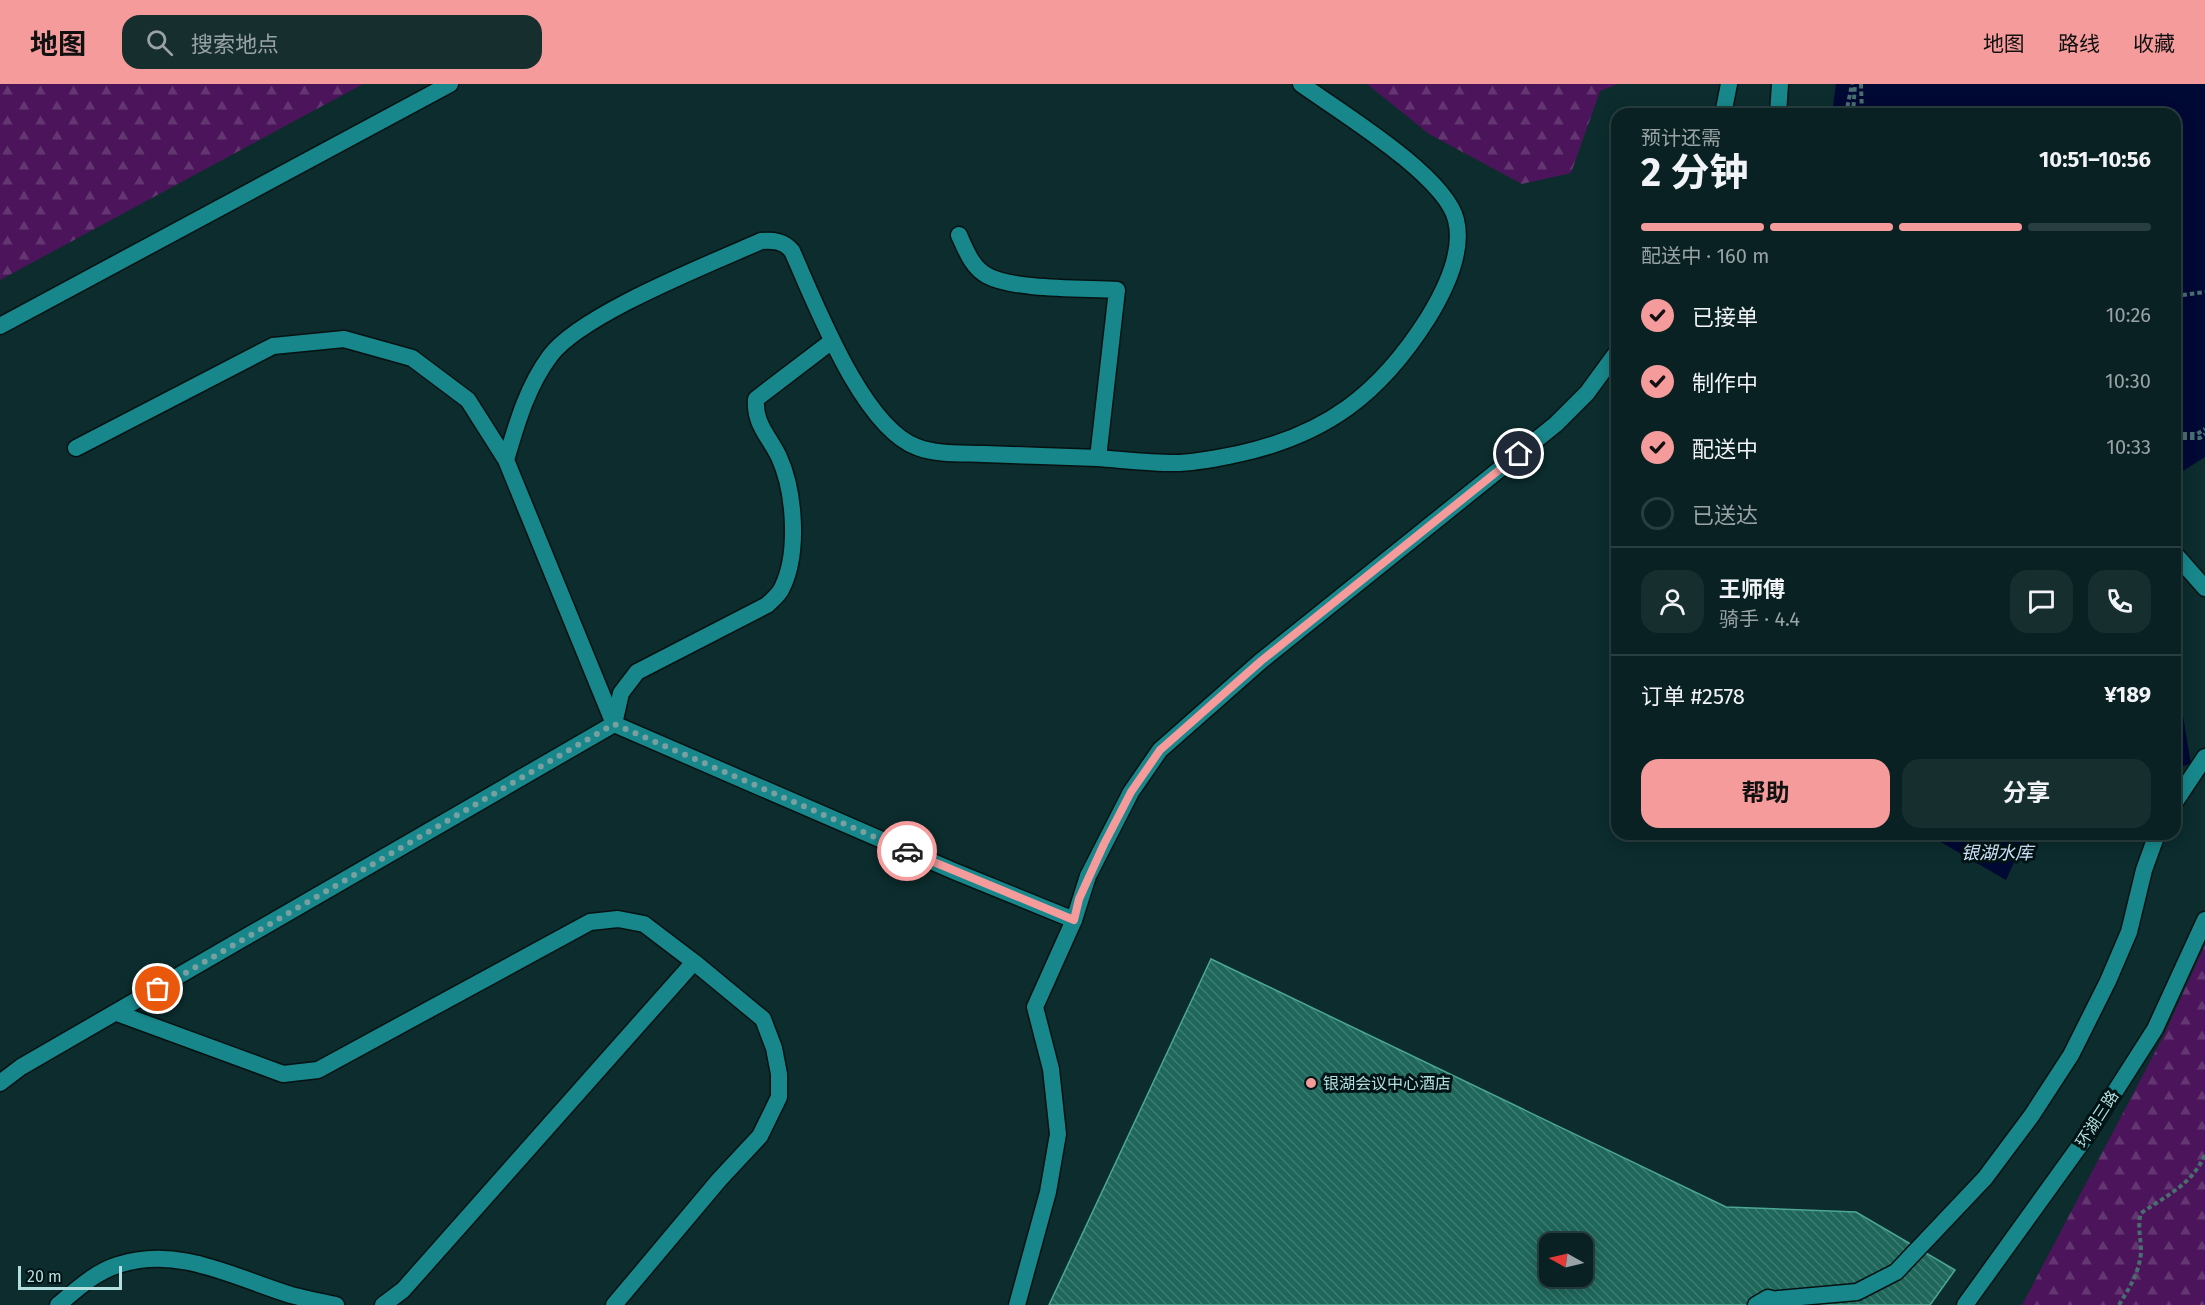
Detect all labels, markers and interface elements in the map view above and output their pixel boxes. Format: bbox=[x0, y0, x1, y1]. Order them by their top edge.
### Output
search box bbox=[122, 15, 542, 69]
icon: search bbox=[143, 26, 176, 59]
text: 地图 bbox=[30, 28, 86, 61]
text: 搜索地点 bbox=[191, 31, 279, 58]
text: 地图 bbox=[1983, 31, 2025, 57]
text: 路线 bbox=[2058, 31, 2100, 57]
text: 收藏 bbox=[2133, 31, 2175, 57]
text: 预计还需 bbox=[1641, 126, 1721, 150]
text: 10:51–10:56 bbox=[2039, 146, 2151, 173]
text: 2 分钟 bbox=[1641, 150, 1748, 196]
text: 配送中 · 160 m bbox=[1641, 244, 1769, 268]
icon: check bbox=[1641, 299, 1674, 332]
text: 10:26 bbox=[2106, 303, 2151, 327]
text: 已接单 bbox=[1692, 304, 1758, 331]
icon: check bbox=[1641, 365, 1674, 398]
text: 10:30 bbox=[2105, 369, 2151, 393]
text: 制作中 bbox=[1692, 370, 1758, 397]
pin bbox=[1493, 428, 1544, 479]
icon: check bbox=[1641, 431, 1674, 464]
text: 10:33 bbox=[2106, 435, 2151, 459]
text: 配送中 bbox=[1692, 436, 1758, 463]
icon: home bbox=[1502, 437, 1535, 470]
text: 已送达 bbox=[1692, 502, 1758, 529]
button: person bbox=[1641, 570, 1704, 633]
button: chat bbox=[2010, 570, 2073, 633]
button: phone bbox=[2088, 570, 2151, 633]
text: 王师傅 bbox=[1719, 576, 1785, 603]
text: 骑手 · 4.4 bbox=[1719, 607, 1800, 631]
text: ¥189 bbox=[2104, 681, 2151, 708]
text: 订单 #2578 bbox=[1641, 683, 1745, 710]
button: 帮助 bbox=[1641, 759, 1890, 828]
button: 分享 bbox=[1902, 759, 2151, 828]
courier bbox=[877, 821, 937, 881]
icon: car bbox=[891, 835, 924, 868]
water label: 银湖水库 bbox=[1961, 842, 2036, 864]
pin bbox=[132, 963, 183, 1014]
icon: bag bbox=[141, 972, 174, 1005]
place label: 银湖会议中心酒店 bbox=[1323, 1074, 1451, 1093]
marker: 银湖会议中心酒店 bbox=[1304, 1076, 1318, 1090]
street label: 环湖三路 bbox=[2072, 1087, 2122, 1151]
north arrow bbox=[1539, 1233, 1593, 1287]
map controls bbox=[1539, 1233, 1593, 1287]
scale bar bbox=[18, 1263, 122, 1290]
text: 20 m bbox=[27, 1267, 62, 1286]

